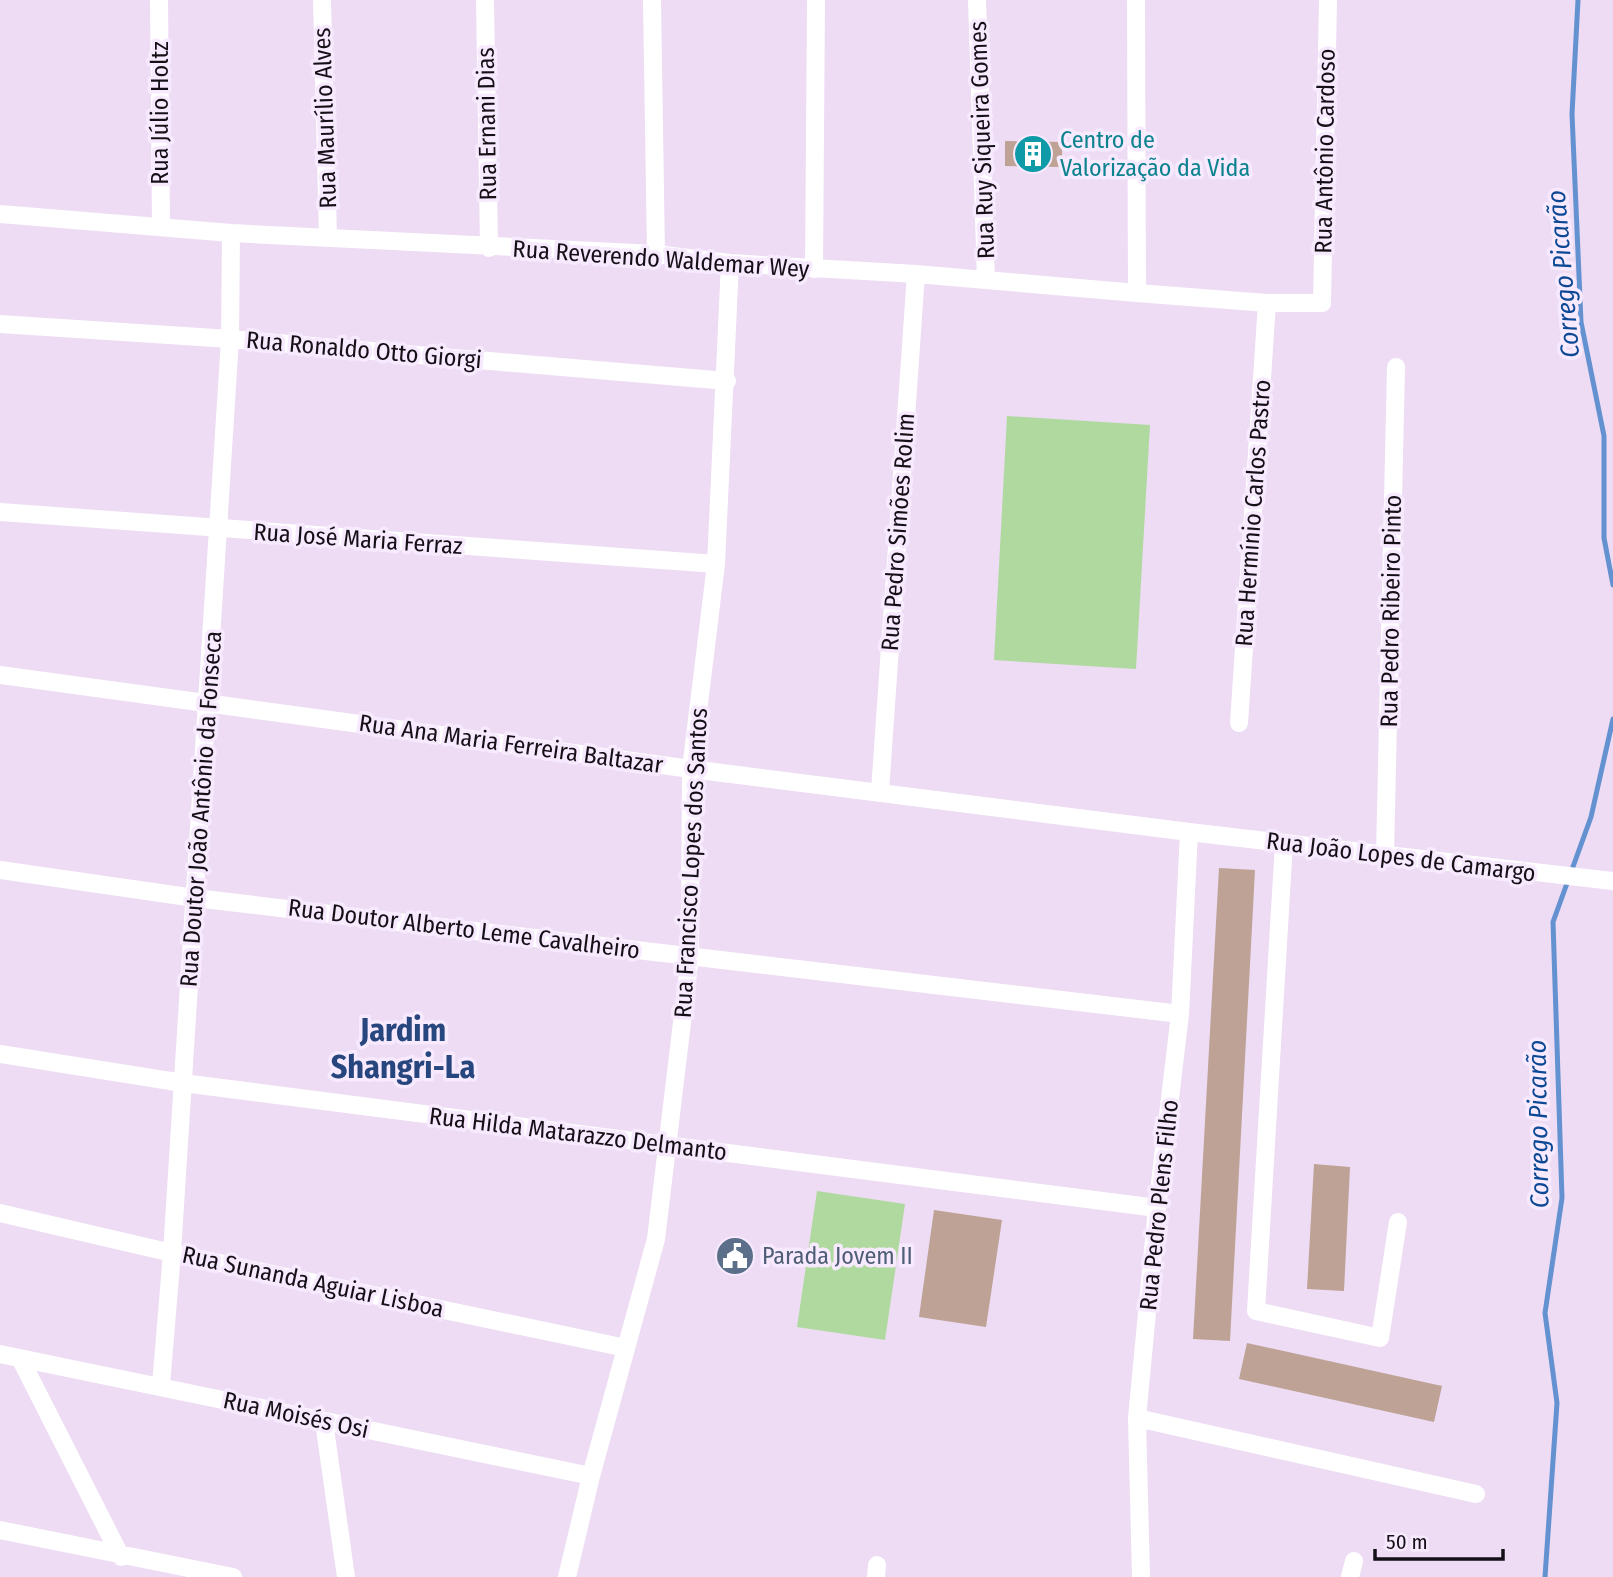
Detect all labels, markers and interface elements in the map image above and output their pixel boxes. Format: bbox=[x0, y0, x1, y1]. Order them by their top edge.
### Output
street label: Rua Ruy Siqueira Gomes bbox=[964, 20, 1000, 260]
street label: Rua Maurílio Alves bbox=[308, 27, 342, 209]
street label: Rua Júlio Holtz bbox=[146, 41, 174, 185]
street label: Rua Ernani Dias bbox=[472, 47, 502, 201]
street label: Rua Antônio Cardoso bbox=[1309, 48, 1341, 254]
place label: Centro de Valorização da Vida bbox=[1060, 126, 1250, 182]
building icon: Centro de Valorização da Vida bbox=[1012, 133, 1054, 175]
water label: Corrego Picarão bbox=[1541, 189, 1586, 359]
street label: Rua Reverendo Waldemar Wey bbox=[512, 235, 811, 283]
street label: Rua Ronaldo Otto Giorgi bbox=[245, 326, 483, 374]
street label: Rua Hermínio Carlos Pastro bbox=[1230, 379, 1276, 647]
street label: Rua Pedro Simões Rolim bbox=[876, 412, 920, 652]
street label: Rua Pedro Ribeiro Pinto bbox=[1375, 494, 1407, 728]
street label: Rua José Maria Ferraz bbox=[253, 518, 463, 560]
street label: Rua Doutor João Antônio da Fonseca bbox=[175, 630, 227, 988]
street label: Rua Francisco Lopes dos Santos bbox=[669, 707, 713, 1019]
street label: Rua Ana Maria Ferreira Baltazar bbox=[357, 709, 665, 779]
street label: Rua João Lopes de Camargo bbox=[1265, 827, 1537, 887]
street label: Rua Doutor Alberto Leme Cavalheiro bbox=[286, 894, 642, 964]
district label: Jardim Shangri-La bbox=[331, 1011, 475, 1086]
water label: Corrego Picarão bbox=[1522, 1040, 1555, 1208]
street label: Rua Pedro Plens Filho bbox=[1134, 1098, 1184, 1312]
street label: Rua Hilda Matarazzo Delmanto bbox=[427, 1102, 729, 1166]
public building icon: Parada Jovem II bbox=[714, 1235, 756, 1277]
street label: Rua Sunanda Aguiar Lisboa bbox=[180, 1241, 446, 1323]
place label: Parada Jovem II bbox=[762, 1242, 913, 1270]
street label: Rua Moisés Osi bbox=[221, 1386, 371, 1444]
scale bar bbox=[1375, 1518, 1503, 1562]
text: 50 m bbox=[1386, 1529, 1428, 1555]

